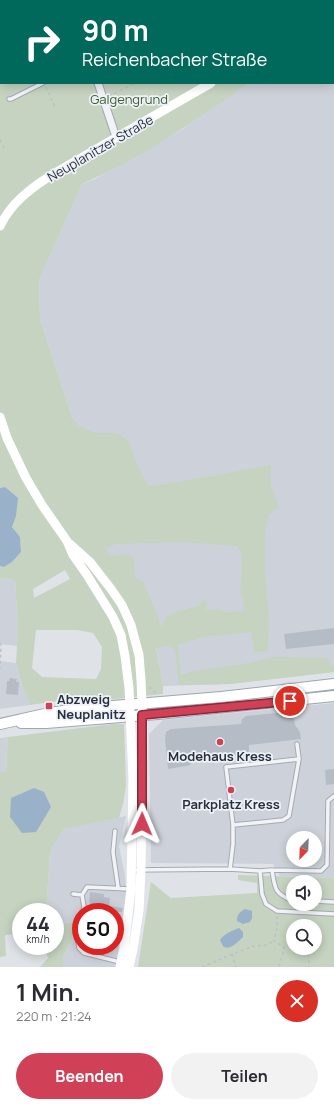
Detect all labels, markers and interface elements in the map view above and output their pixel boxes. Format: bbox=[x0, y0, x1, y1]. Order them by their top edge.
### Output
text: 90 m bbox=[82, 11, 149, 49]
icon: right bbox=[16, 16, 68, 68]
text: Reichenbacher Straße bbox=[82, 47, 267, 71]
park label: Galgengrund bbox=[90, 90, 168, 108]
street label: Neuplanitzer Straße bbox=[44, 110, 157, 186]
pin bbox=[273, 684, 307, 718]
place label: Abzweig Neuplanitz bbox=[57, 690, 126, 723]
icon: arrive bbox=[279, 690, 301, 712]
marker: Abzweig Neuplanitz bbox=[44, 701, 54, 711]
marker: Modehaus Kress bbox=[215, 737, 225, 747]
place label: Modehaus Kress bbox=[168, 747, 272, 765]
marker: Parkplatz Kress bbox=[226, 785, 236, 795]
place label: Parkplatz Kress bbox=[182, 795, 280, 813]
position arrow bbox=[121, 803, 163, 845]
north arrow bbox=[286, 831, 322, 867]
map controls bbox=[286, 831, 322, 955]
button: sound bbox=[286, 875, 322, 911]
speed limit sign: 50 bbox=[72, 903, 124, 955]
text: 44 bbox=[26, 910, 50, 937]
button: search bbox=[286, 919, 322, 955]
text: km/h bbox=[26, 932, 50, 946]
text: 1 Min. bbox=[16, 975, 81, 1008]
button: close bbox=[276, 980, 318, 1022]
text: 220 m · 21:24 bbox=[16, 1007, 92, 1025]
button: Beenden bbox=[16, 1053, 163, 1099]
button: Teilen bbox=[171, 1053, 318, 1099]

